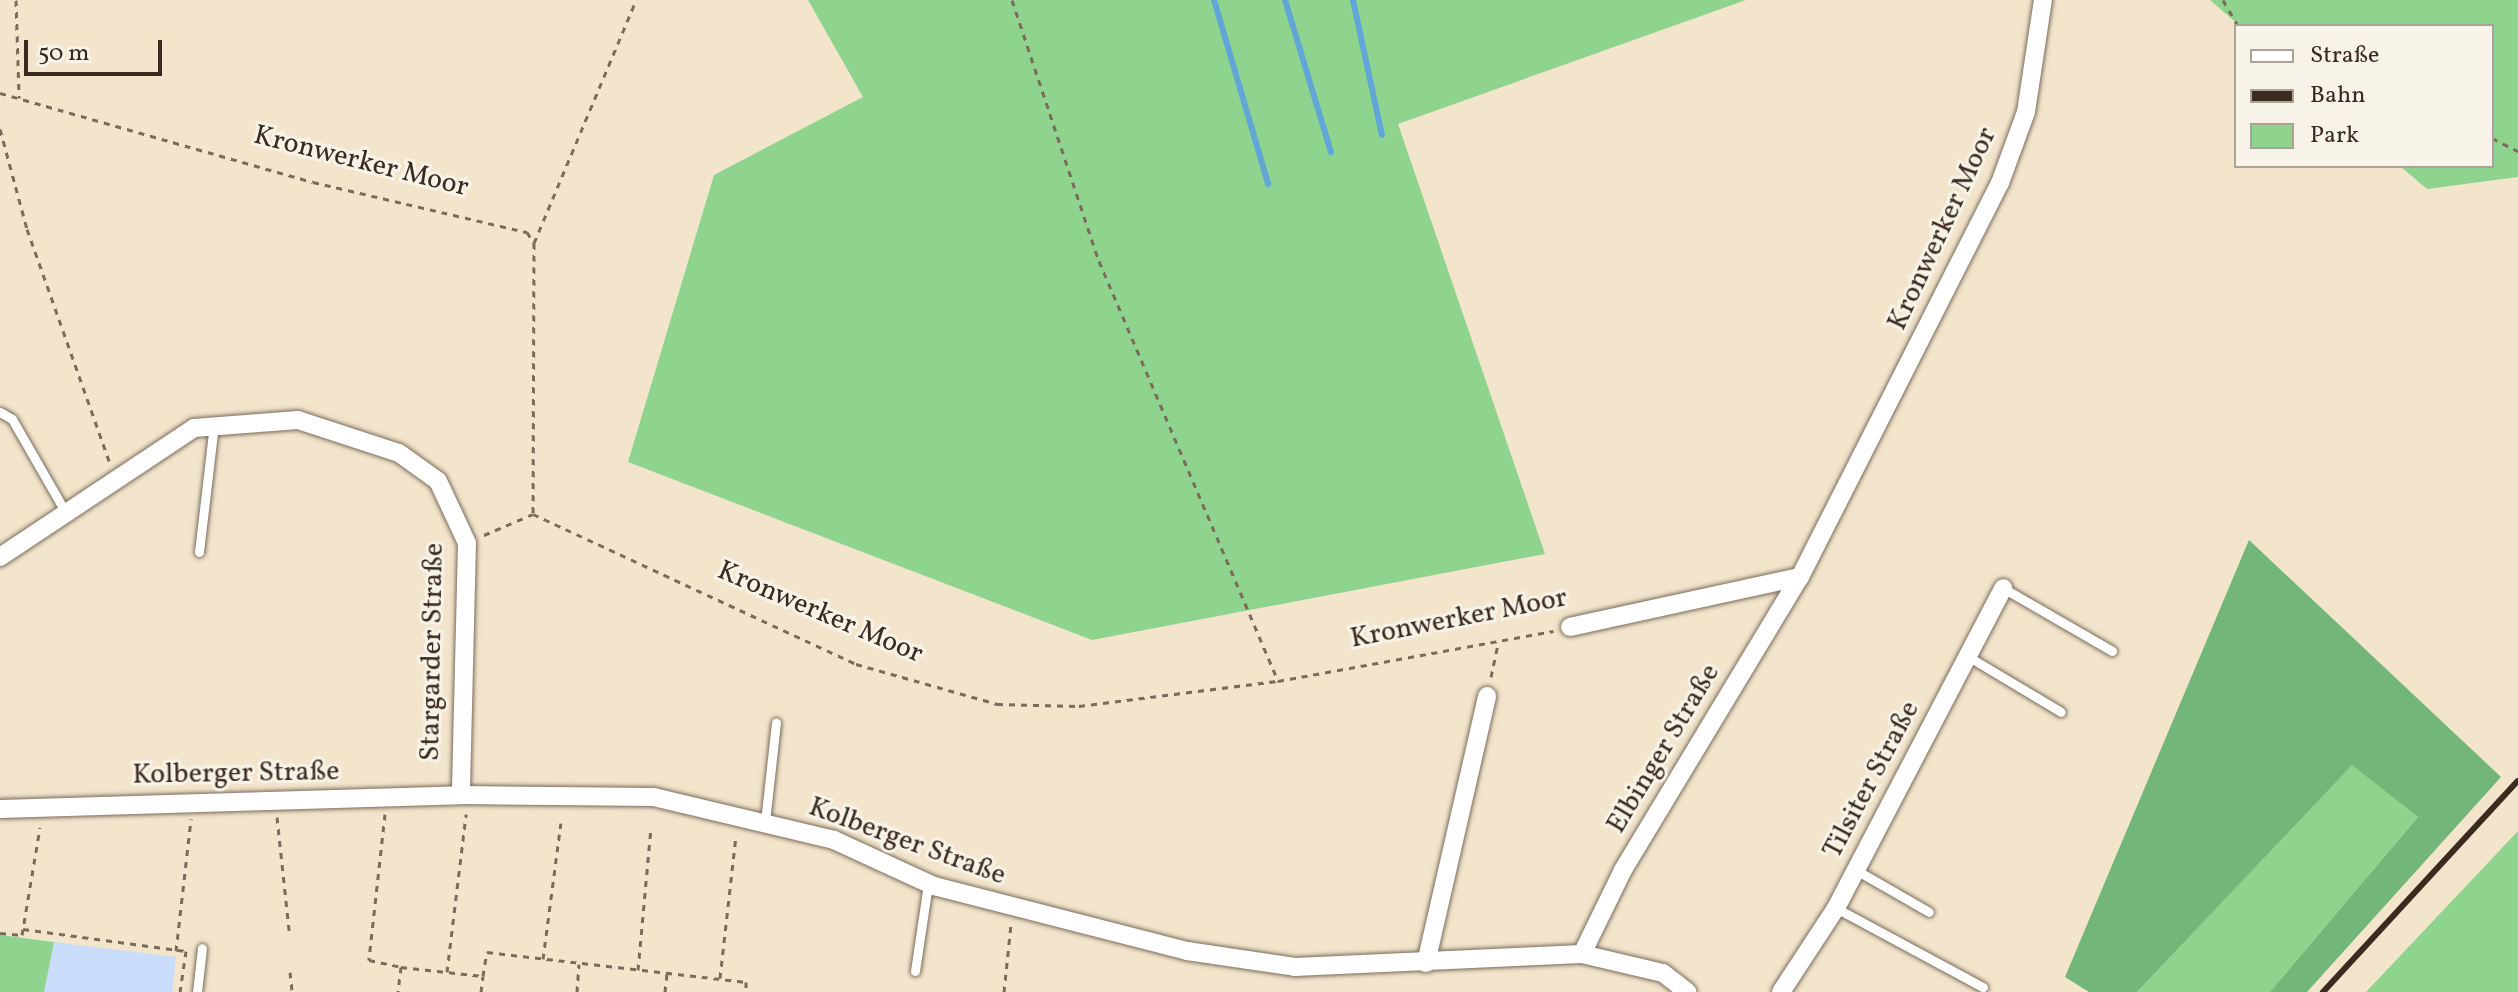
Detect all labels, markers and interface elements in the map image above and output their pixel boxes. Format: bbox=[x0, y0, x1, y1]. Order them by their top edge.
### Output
scale bar bbox=[28, 24, 166, 74]
legend bbox=[2234, 24, 2494, 168]
text: 50 m bbox=[38, 37, 90, 71]
text: Straße bbox=[2310, 39, 2379, 73]
text: Bahn bbox=[2310, 79, 2366, 113]
street label: Kronwerker Moor bbox=[250, 119, 472, 205]
text: Park bbox=[2310, 119, 2359, 153]
street label: Kronwerker Moor bbox=[1881, 122, 2005, 336]
street label: Stargarder Straße bbox=[414, 543, 452, 761]
street label: Kronwerker Moor bbox=[712, 555, 928, 671]
street label: Kronwerker Moor bbox=[1348, 582, 1570, 656]
street label: Elbinger Straße bbox=[1600, 658, 1728, 840]
street label: Tilsiter Straße bbox=[1816, 696, 1928, 864]
street label: Kolberger Straße bbox=[132, 755, 340, 793]
street label: Kolberger Straße bbox=[804, 791, 1010, 893]

